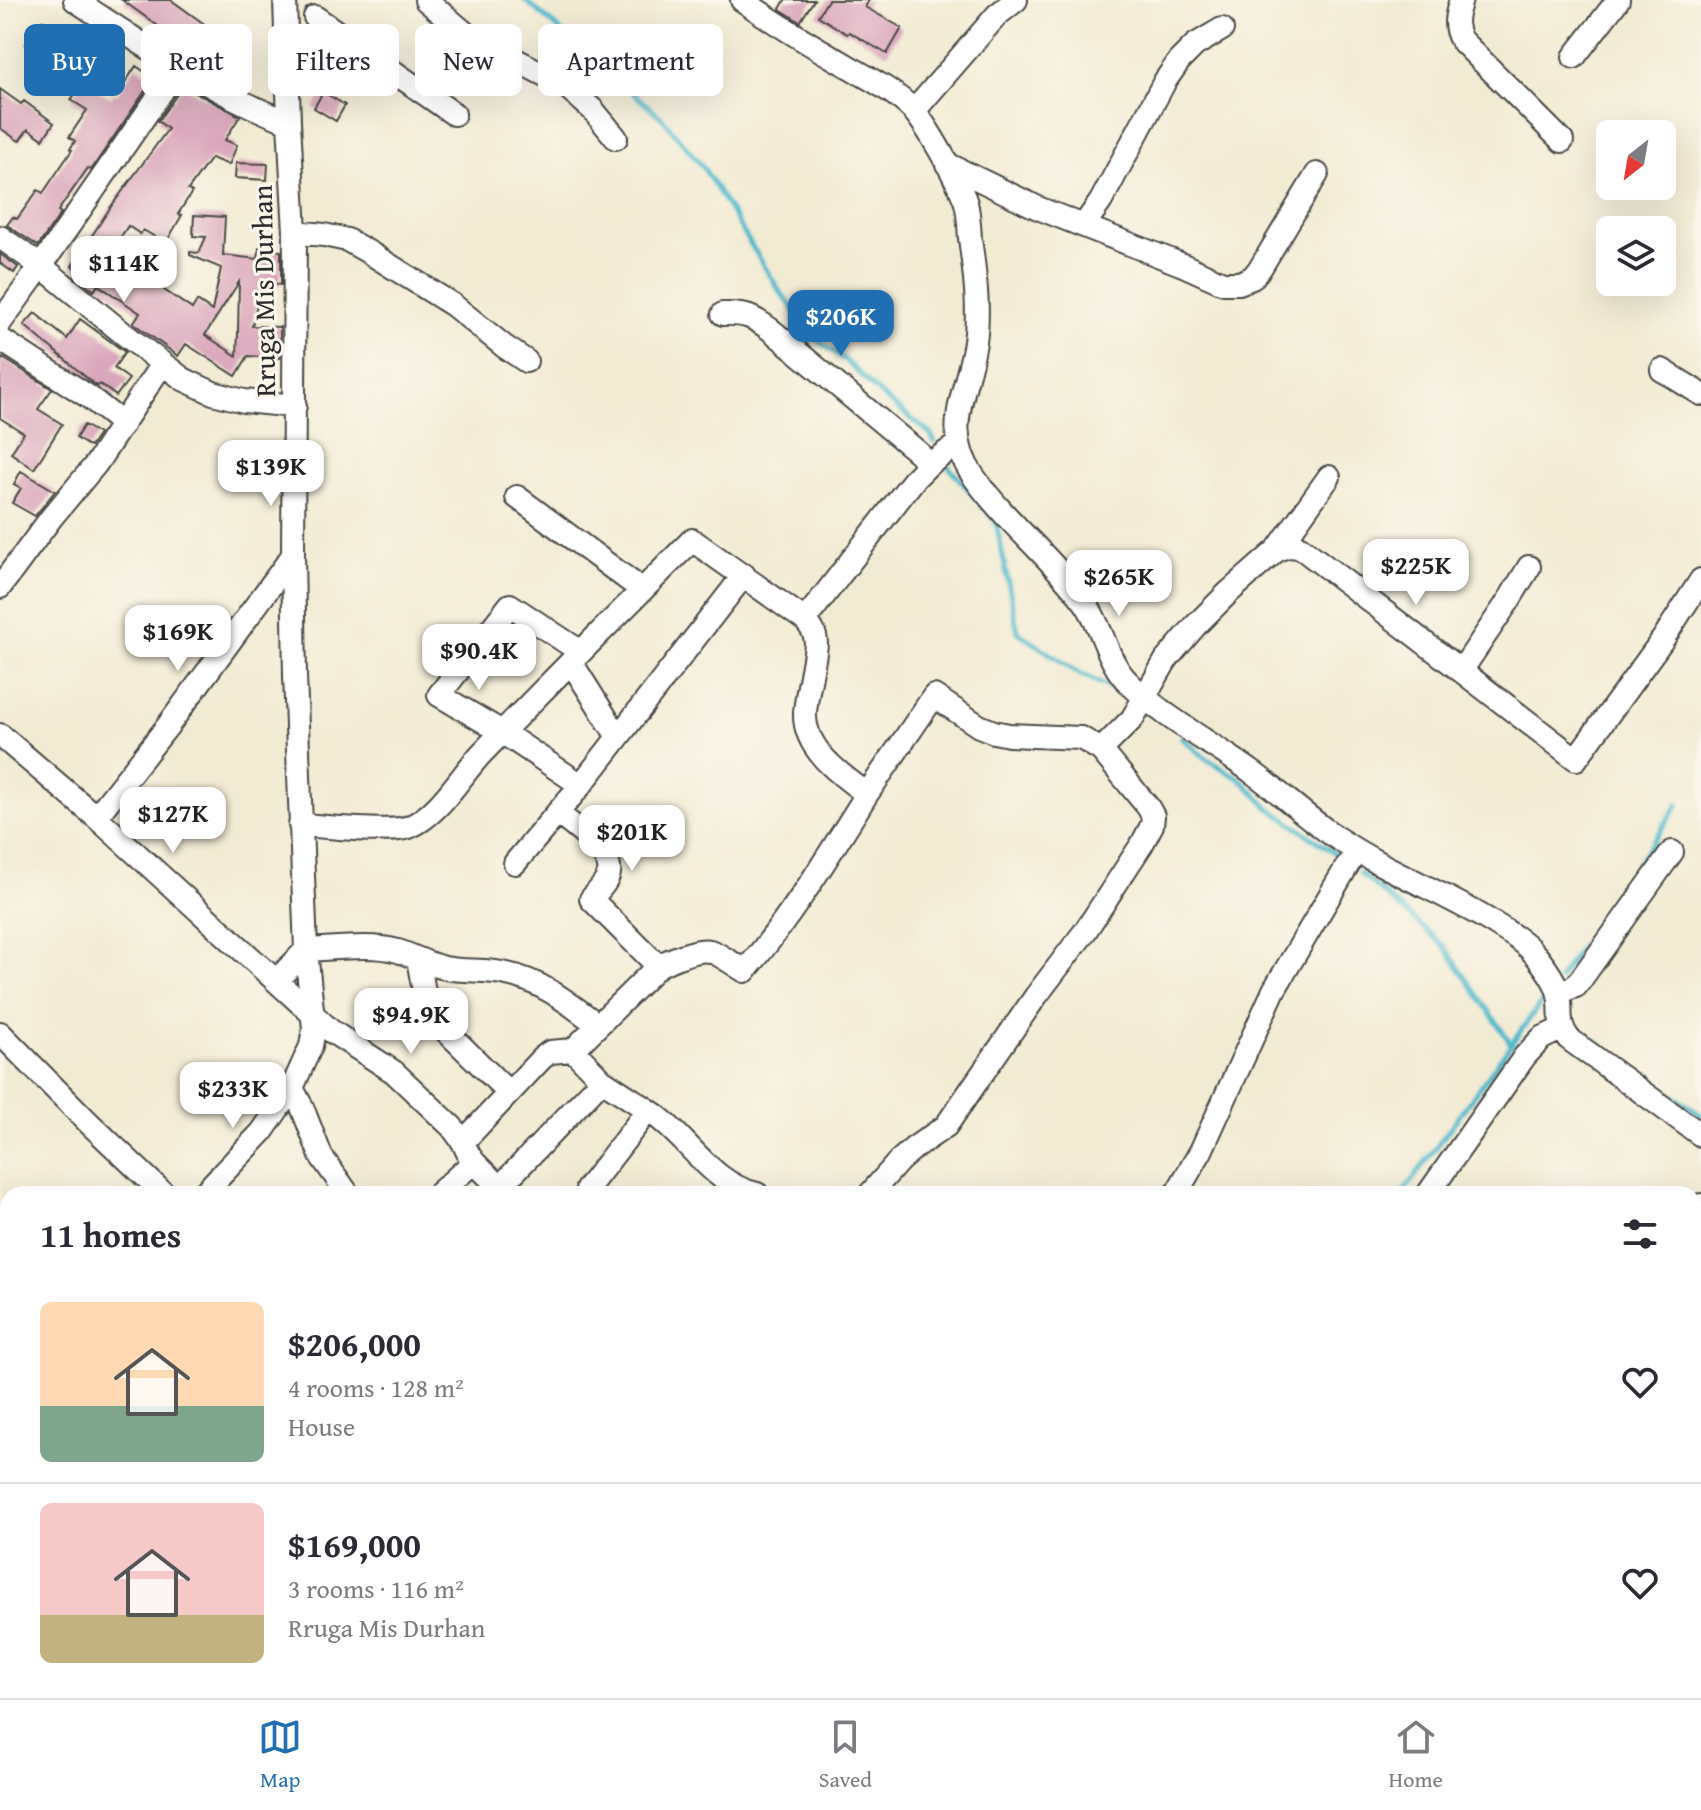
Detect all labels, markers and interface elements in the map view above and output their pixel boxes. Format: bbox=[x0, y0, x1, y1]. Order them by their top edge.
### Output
chip: Buy bbox=[24, 24, 125, 96]
chip: Rent bbox=[141, 24, 252, 96]
chip: Filters bbox=[268, 24, 399, 96]
chip: New bbox=[415, 24, 522, 96]
chip: Apartment bbox=[538, 24, 723, 96]
north arrow bbox=[1596, 120, 1676, 200]
map controls bbox=[1596, 120, 1676, 296]
street label: Rruga Mis Durhan bbox=[241, 184, 285, 398]
button: layers bbox=[1596, 216, 1676, 296]
pin: $114K bbox=[68, 236, 180, 304]
text: $114K bbox=[89, 242, 159, 281]
pin: $206K bbox=[785, 290, 897, 358]
text: $206K bbox=[806, 296, 876, 335]
pin: $139K bbox=[215, 440, 327, 508]
text: $139K bbox=[236, 446, 306, 485]
pin: $225K bbox=[1360, 539, 1472, 607]
text: $225K bbox=[1381, 545, 1451, 584]
pin: $265K bbox=[1063, 550, 1175, 618]
text: $265K bbox=[1084, 556, 1154, 595]
pin: $169K bbox=[122, 605, 234, 673]
text: $169K bbox=[143, 611, 213, 650]
pin: $90.4K bbox=[414, 624, 544, 692]
text: $90.4K bbox=[440, 630, 518, 669]
pin: $127K bbox=[117, 787, 229, 855]
text: $127K bbox=[138, 793, 208, 832]
pin: $201K bbox=[576, 805, 688, 873]
text: $201K bbox=[597, 811, 667, 850]
pin: $94.9K bbox=[346, 988, 476, 1056]
text: $94.9K bbox=[372, 994, 450, 1033]
pin: $233K bbox=[177, 1062, 289, 1130]
text: $233K bbox=[198, 1068, 268, 1107]
text: 11 homes bbox=[40, 1210, 181, 1259]
icon: filters bbox=[1618, 1212, 1662, 1256]
text: $206,000 bbox=[288, 1319, 421, 1368]
icon: home bbox=[104, 1334, 200, 1430]
icon: heart bbox=[1618, 1360, 1662, 1404]
text: 4 rooms · 128 m² bbox=[288, 1368, 464, 1407]
text: House bbox=[288, 1407, 355, 1446]
text: $169,000 bbox=[288, 1520, 421, 1569]
icon: home bbox=[104, 1535, 200, 1631]
icon: heart bbox=[1618, 1561, 1662, 1605]
text: 3 rooms · 116 m² bbox=[288, 1569, 464, 1608]
text: Rruga Mis Durhan bbox=[288, 1608, 485, 1647]
tab: Map bbox=[258, 1715, 302, 1795]
tab: Saved bbox=[819, 1715, 872, 1795]
tab: Home bbox=[1389, 1715, 1443, 1795]

